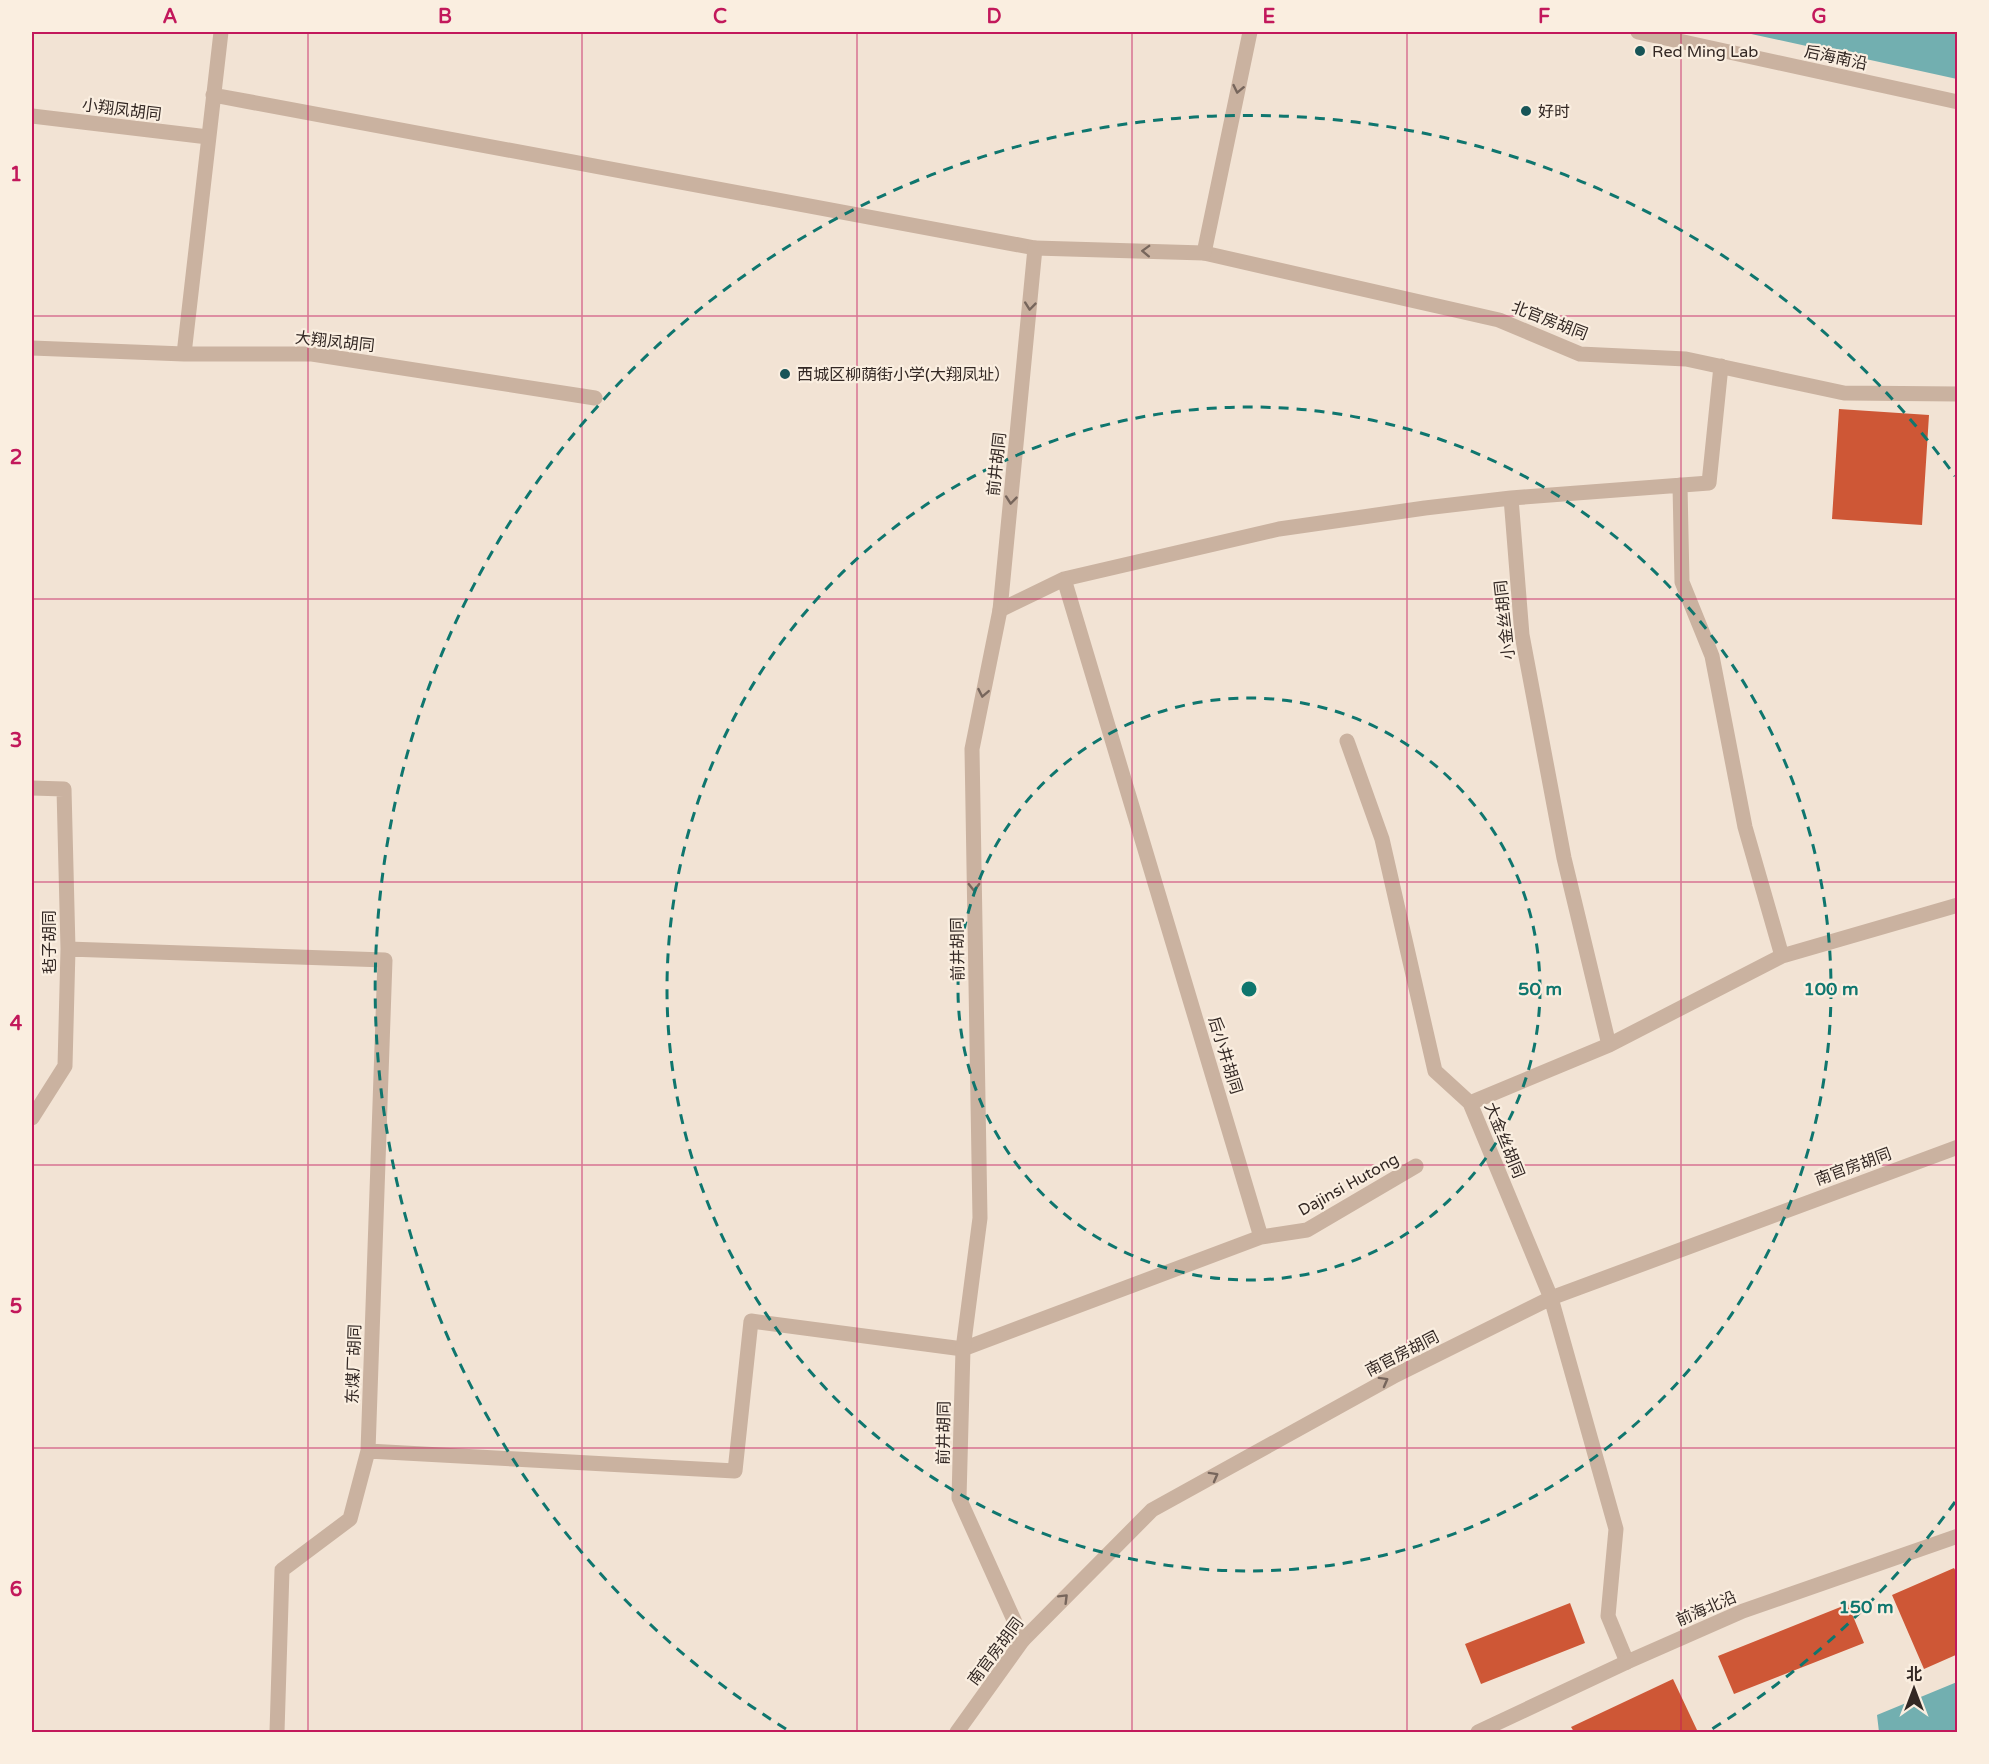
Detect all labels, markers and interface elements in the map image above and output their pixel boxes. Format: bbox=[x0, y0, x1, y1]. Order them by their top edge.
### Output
text: A bbox=[163, 5, 178, 29]
text: B bbox=[438, 5, 452, 29]
text: C bbox=[713, 5, 727, 29]
text: D bbox=[986, 5, 1002, 29]
text: E bbox=[1263, 5, 1276, 29]
text: F bbox=[1538, 5, 1550, 29]
text: G bbox=[1811, 5, 1827, 29]
place label: Red Ming Lab bbox=[1652, 42, 1758, 62]
street label: 后海南沿 bbox=[1802, 42, 1869, 74]
marker: Red Ming Lab bbox=[1633, 44, 1647, 58]
one-way arrow bbox=[1232, 84, 1245, 94]
street label: 小翔凤胡同 bbox=[81, 95, 163, 125]
place label: 好时 bbox=[1538, 102, 1570, 122]
marker: 好时 bbox=[1519, 104, 1533, 118]
text: 1 bbox=[10, 163, 22, 187]
one-way arrow bbox=[1141, 245, 1150, 258]
street label: 北官房胡同 bbox=[1509, 297, 1591, 345]
one-way arrow bbox=[1024, 301, 1037, 310]
street label: 大翔凤胡同 bbox=[294, 328, 376, 356]
place label: 西城区柳荫街小学(大翔凤址） bbox=[797, 365, 1010, 385]
marker: 西城区柳荫街小学(大翔凤址） bbox=[778, 367, 792, 381]
street label: 前井胡同 bbox=[984, 431, 1010, 497]
text: 2 bbox=[10, 446, 22, 470]
one-way arrow bbox=[1005, 495, 1018, 504]
street label: 小金丝胡同 bbox=[1491, 579, 1519, 661]
one-way arrow bbox=[977, 687, 990, 697]
text: 3 bbox=[10, 729, 22, 753]
one-way arrow bbox=[968, 882, 981, 891]
street label: 毡子胡同 bbox=[40, 910, 60, 974]
street label: 前井胡同 bbox=[947, 917, 969, 981]
text: 50 m bbox=[1518, 978, 1562, 1000]
text: 100 m bbox=[1803, 978, 1859, 1000]
centre of rings bbox=[1239, 979, 1259, 999]
text: 4 bbox=[10, 1012, 23, 1036]
street label: 后小井胡同 bbox=[1204, 1014, 1246, 1096]
street label: 大金丝胡同 bbox=[1480, 1100, 1528, 1181]
street label: 南官房胡同 bbox=[1812, 1144, 1894, 1190]
street label: Dajinsi Hutong bbox=[1295, 1149, 1402, 1221]
text: 5 bbox=[10, 1295, 22, 1319]
street label: 东煤厂胡同 bbox=[343, 1324, 365, 1404]
street label: 南官房胡同 bbox=[1362, 1327, 1443, 1381]
one-way arrow bbox=[1378, 1377, 1388, 1388]
street label: 前井胡同 bbox=[933, 1401, 955, 1465]
one-way arrow bbox=[1207, 1472, 1218, 1483]
text: 6 bbox=[10, 1578, 22, 1602]
street label: 前海北沿 bbox=[1673, 1587, 1740, 1631]
one-way arrow bbox=[1057, 1595, 1068, 1606]
text: 150 m bbox=[1838, 1596, 1894, 1618]
street label: 南官房胡同 bbox=[964, 1614, 1028, 1690]
north arrow bbox=[1884, 1659, 1944, 1719]
text: 北 bbox=[1906, 1665, 1922, 1685]

